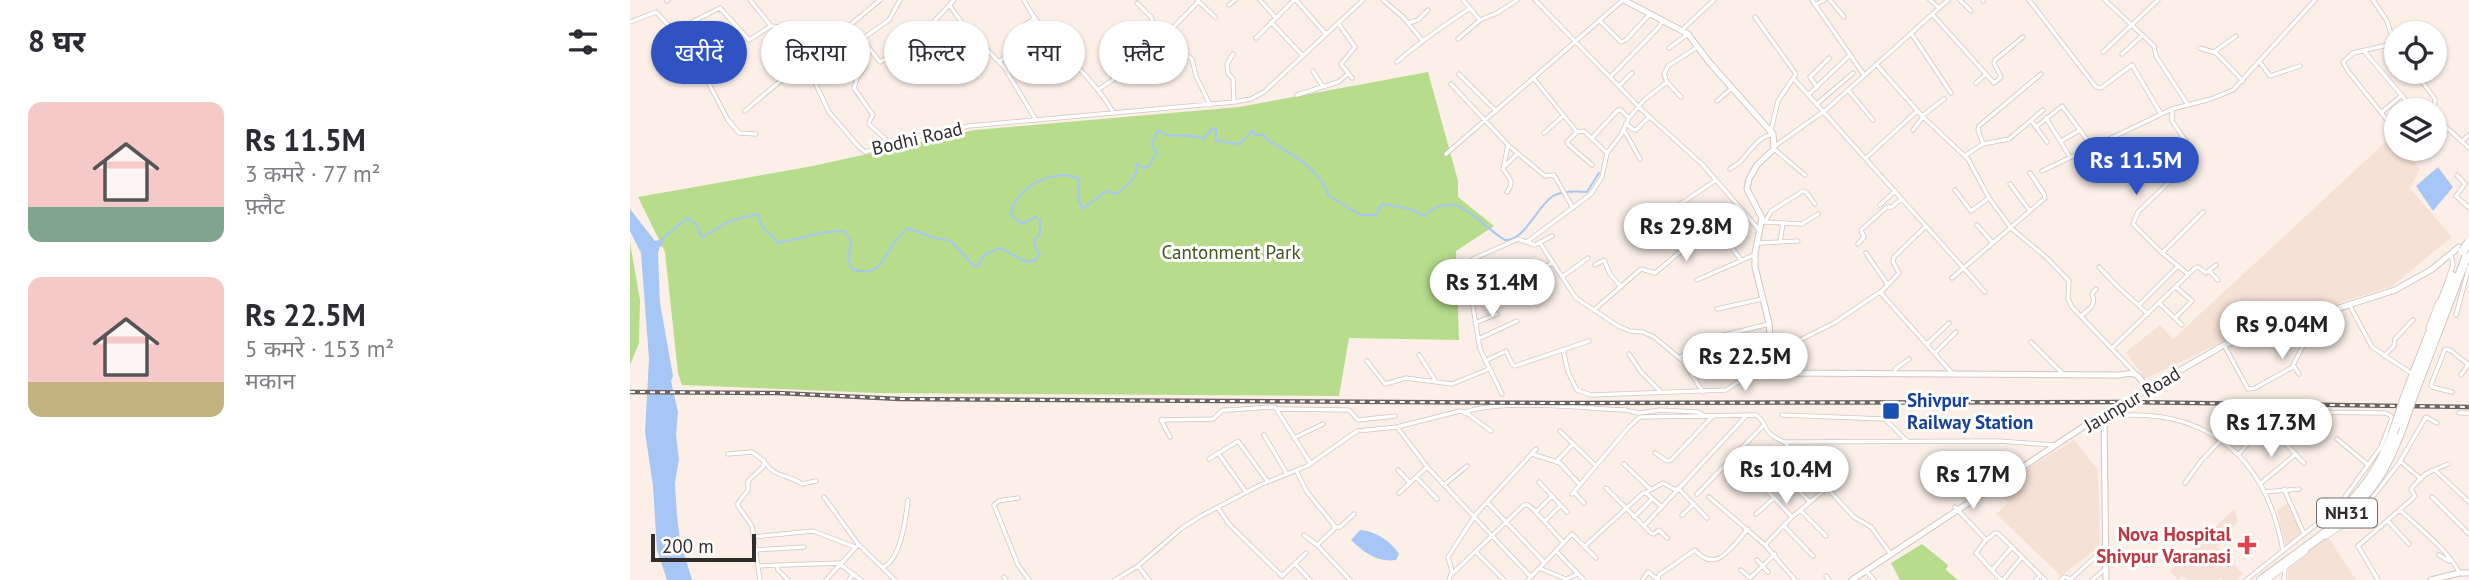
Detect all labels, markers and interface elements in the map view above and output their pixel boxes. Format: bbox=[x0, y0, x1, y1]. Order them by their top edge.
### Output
text: 8 घर bbox=[28, 21, 85, 60]
chip: खरीदें bbox=[651, 21, 747, 84]
chip: किराया bbox=[761, 21, 870, 84]
chip: फ़िल्टर bbox=[884, 21, 989, 84]
chip: नया bbox=[1003, 21, 1085, 84]
chip: फ़्लैट bbox=[1099, 21, 1188, 84]
map controls bbox=[2384, 21, 2447, 161]
button: locate bbox=[2384, 21, 2447, 84]
icon: filters bbox=[564, 23, 602, 61]
button: layers bbox=[2384, 98, 2447, 161]
street label: Bodhi Road bbox=[869, 116, 965, 160]
text: Rs 11.5M bbox=[245, 120, 366, 159]
icon: home bbox=[84, 130, 168, 214]
pin: Rs 11.5M bbox=[2064, 138, 2208, 197]
text: Rs 11.5M bbox=[2090, 145, 2182, 174]
text: 3 कमरे · 77 m² bbox=[245, 159, 381, 188]
text: फ़्लैट bbox=[245, 191, 285, 220]
pin: Rs 29.8M bbox=[1614, 204, 1758, 263]
text: Rs 29.8M bbox=[1640, 211, 1732, 240]
park label: Cantonment Park bbox=[1161, 240, 1301, 264]
pin: Rs 31.4M bbox=[1420, 260, 1564, 319]
text: Rs 31.4M bbox=[1446, 267, 1538, 296]
text: Rs 22.5M bbox=[245, 295, 366, 334]
pin: Rs 9.04M bbox=[2210, 302, 2354, 361]
icon: home bbox=[84, 305, 168, 389]
text: Rs 9.04M bbox=[2236, 309, 2328, 338]
text: 5 कमरे · 153 m² bbox=[245, 334, 394, 363]
pin: Rs 22.5M bbox=[1673, 334, 1817, 393]
text: Rs 22.5M bbox=[1699, 341, 1791, 370]
street label: Jaunpur Road bbox=[2079, 361, 2184, 438]
text: मकान bbox=[245, 366, 295, 395]
place label: Shivpur Railway Station bbox=[1907, 388, 2033, 434]
pin: Rs 17.3M bbox=[2199, 400, 2343, 459]
marker: Shivpur Railway Station bbox=[1881, 401, 1901, 421]
text: Rs 17.3M bbox=[2226, 407, 2316, 436]
pin: Rs 10.4M bbox=[1714, 447, 1858, 506]
pin: Rs 17M bbox=[1916, 452, 2030, 511]
text: Rs 10.4M bbox=[1740, 454, 1832, 483]
text: Rs 17M bbox=[1936, 459, 2010, 488]
road number: NH31 bbox=[2317, 499, 2377, 528]
place label: Nova Hospital Shivpur Varanasi bbox=[2096, 522, 2231, 568]
scale bar bbox=[651, 531, 756, 563]
text: 200 m bbox=[662, 534, 714, 558]
marker: Nova Hospital Shivpur Varanasi bbox=[2237, 535, 2257, 555]

